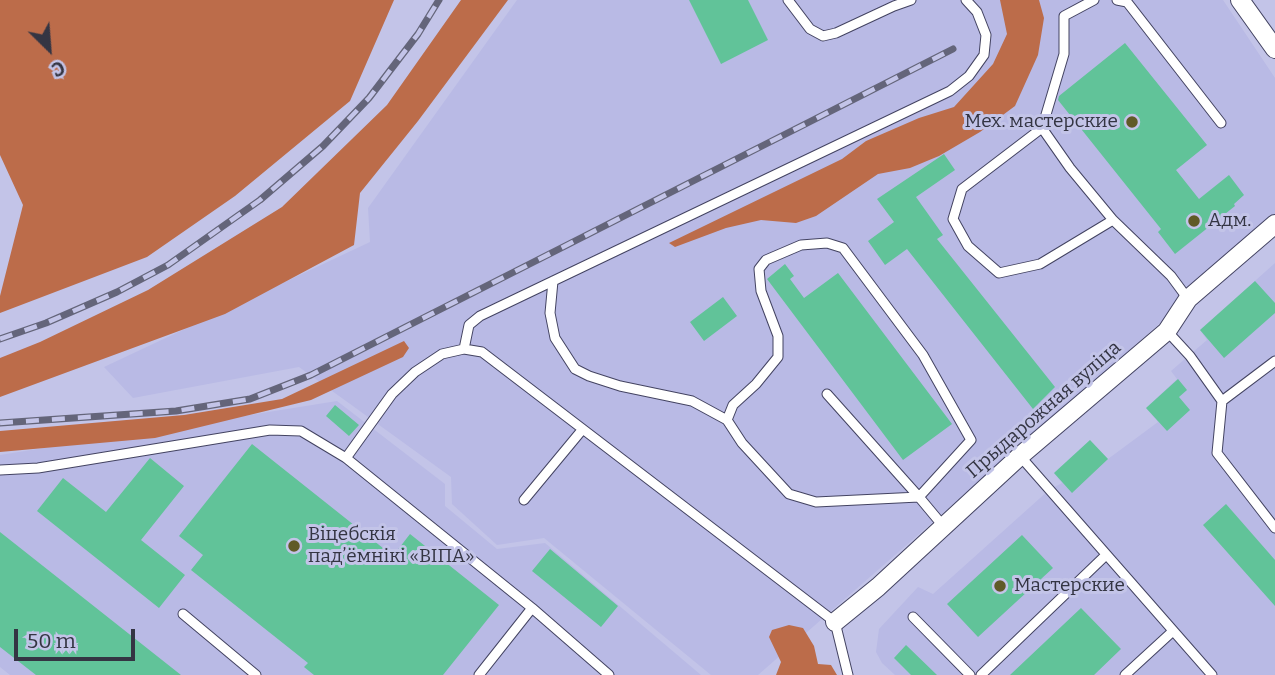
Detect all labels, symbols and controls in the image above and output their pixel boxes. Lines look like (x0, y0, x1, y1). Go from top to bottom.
north arrow (14, 14, 84, 84)
text: С (48, 56, 68, 81)
place label: Мех. мастерские (965, 111, 1118, 133)
marker: Мех. мастерские (1124, 114, 1140, 130)
place label: Адм. (1208, 210, 1251, 232)
marker: Адм. (1186, 213, 1202, 229)
street label: Прыдарожная вуліца (962, 337, 1126, 483)
place label: Віцебскія падʼёмнікі «ВІПА» (308, 524, 475, 568)
marker: Віцебскія падʼёмнікі «ВІПА» (286, 538, 302, 554)
place label: Мастерские (1014, 575, 1125, 597)
marker: Мастерские (992, 578, 1008, 594)
scale bar (18, 616, 138, 660)
text: 50 m (27, 628, 76, 654)

